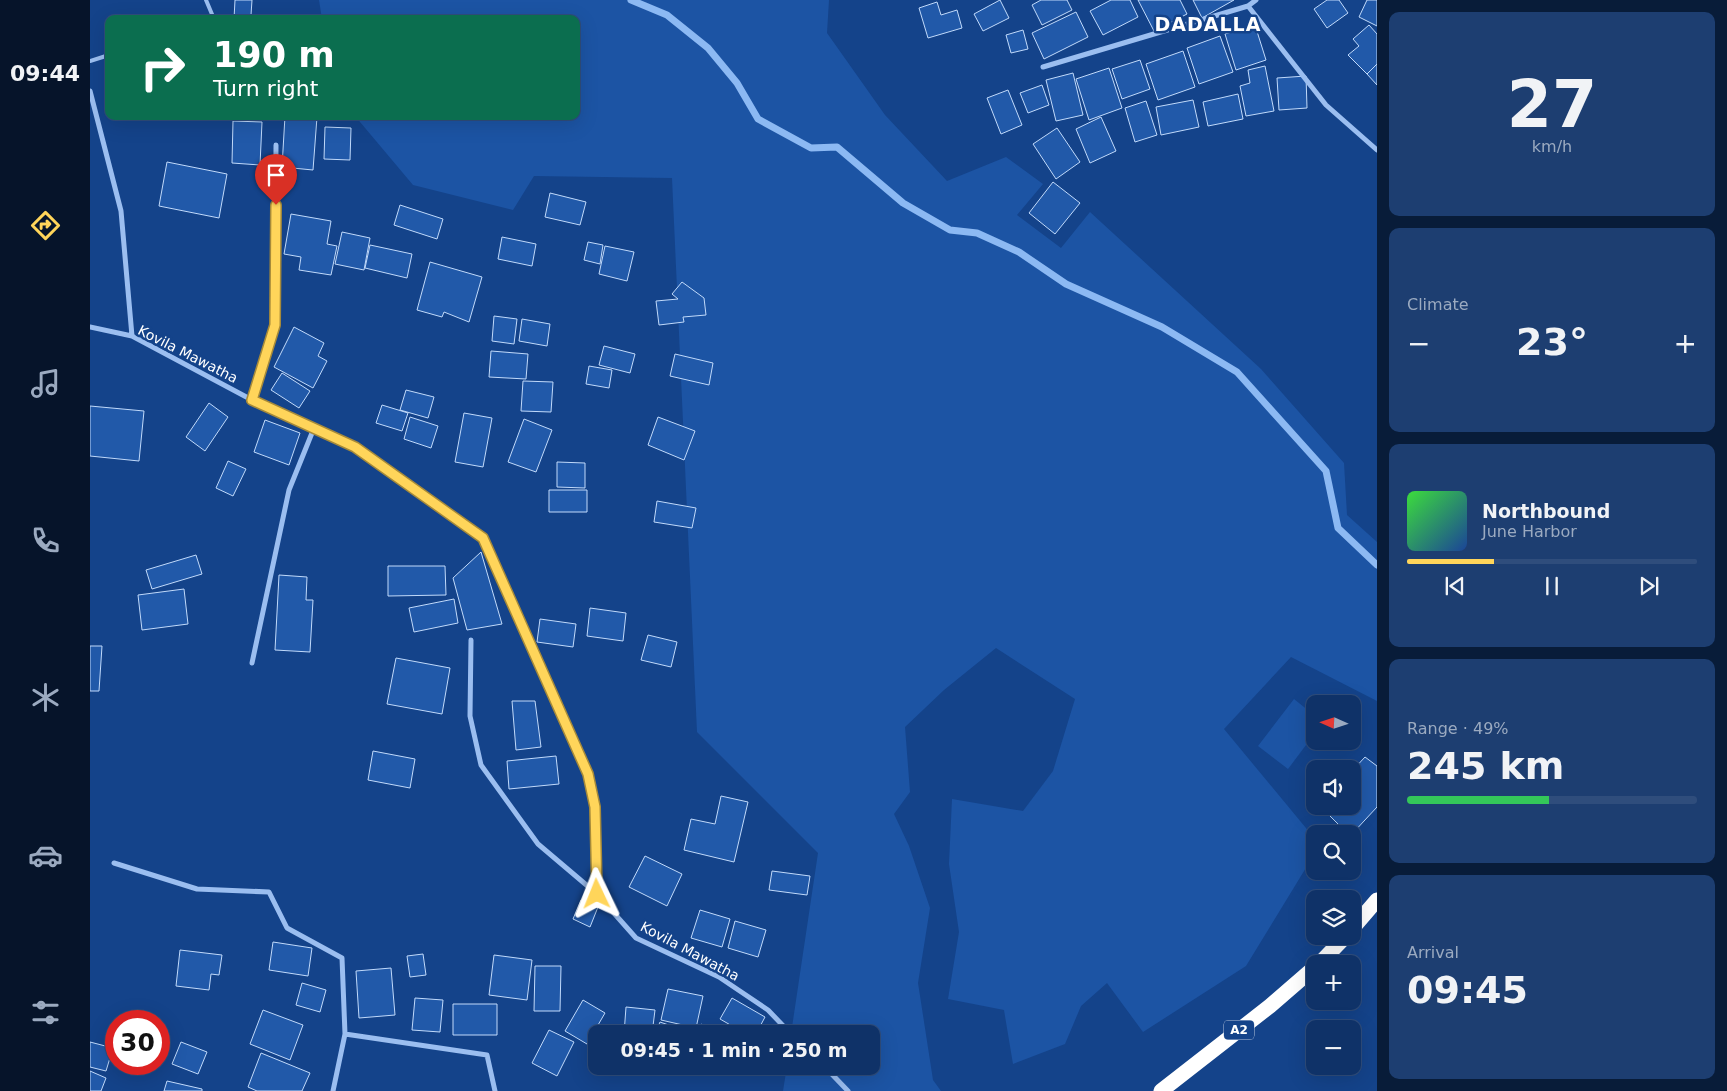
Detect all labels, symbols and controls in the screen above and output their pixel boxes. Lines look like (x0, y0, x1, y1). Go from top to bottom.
district label: DADALLA (1155, 13, 1261, 35)
icon: right (130, 35, 195, 100)
text: 190 m (213, 35, 335, 75)
text: 09:44 (10, 61, 80, 86)
text: 27 (1507, 67, 1597, 142)
text: Turn right (213, 76, 318, 101)
text: km/h (1532, 137, 1572, 156)
pin (255, 154, 297, 205)
icon: arrive (262, 161, 290, 189)
icon: directions (28, 208, 63, 243)
text: Climate (1407, 295, 1469, 314)
text: 23° (1516, 320, 1588, 364)
street label: Kovila Mawatha (135, 322, 241, 386)
text: − (1407, 327, 1430, 360)
text: + (1674, 327, 1697, 360)
icon: music (28, 366, 63, 401)
text: Northbound (1482, 500, 1610, 522)
text: June Harbor (1482, 522, 1577, 541)
icon: phone (28, 523, 63, 558)
icon: previous (1441, 572, 1469, 600)
icon: pause (1538, 572, 1566, 600)
icon: next (1635, 572, 1663, 600)
icon: climate (28, 680, 63, 715)
north arrow (1306, 695, 1361, 750)
map controls (1306, 695, 1361, 1075)
text: Range · 49% (1407, 719, 1509, 738)
text: 245 km (1407, 744, 1564, 788)
button: sound (1306, 760, 1361, 815)
button: search (1306, 825, 1361, 880)
icon: car (28, 838, 63, 873)
position arrow (570, 867, 622, 919)
button: layers (1306, 890, 1361, 945)
street label: Kovila Mawatha (638, 918, 742, 984)
text: Arrival (1407, 943, 1459, 962)
button: + (1306, 955, 1361, 1010)
text: 09:45 (1407, 968, 1528, 1012)
icon: filters (28, 995, 63, 1030)
speed limit sign: 30 (105, 1010, 170, 1075)
road number: A2 (1224, 1020, 1254, 1040)
button: − (1306, 1020, 1361, 1075)
text: 09:45 · 1 min · 250 m (620, 1039, 848, 1061)

